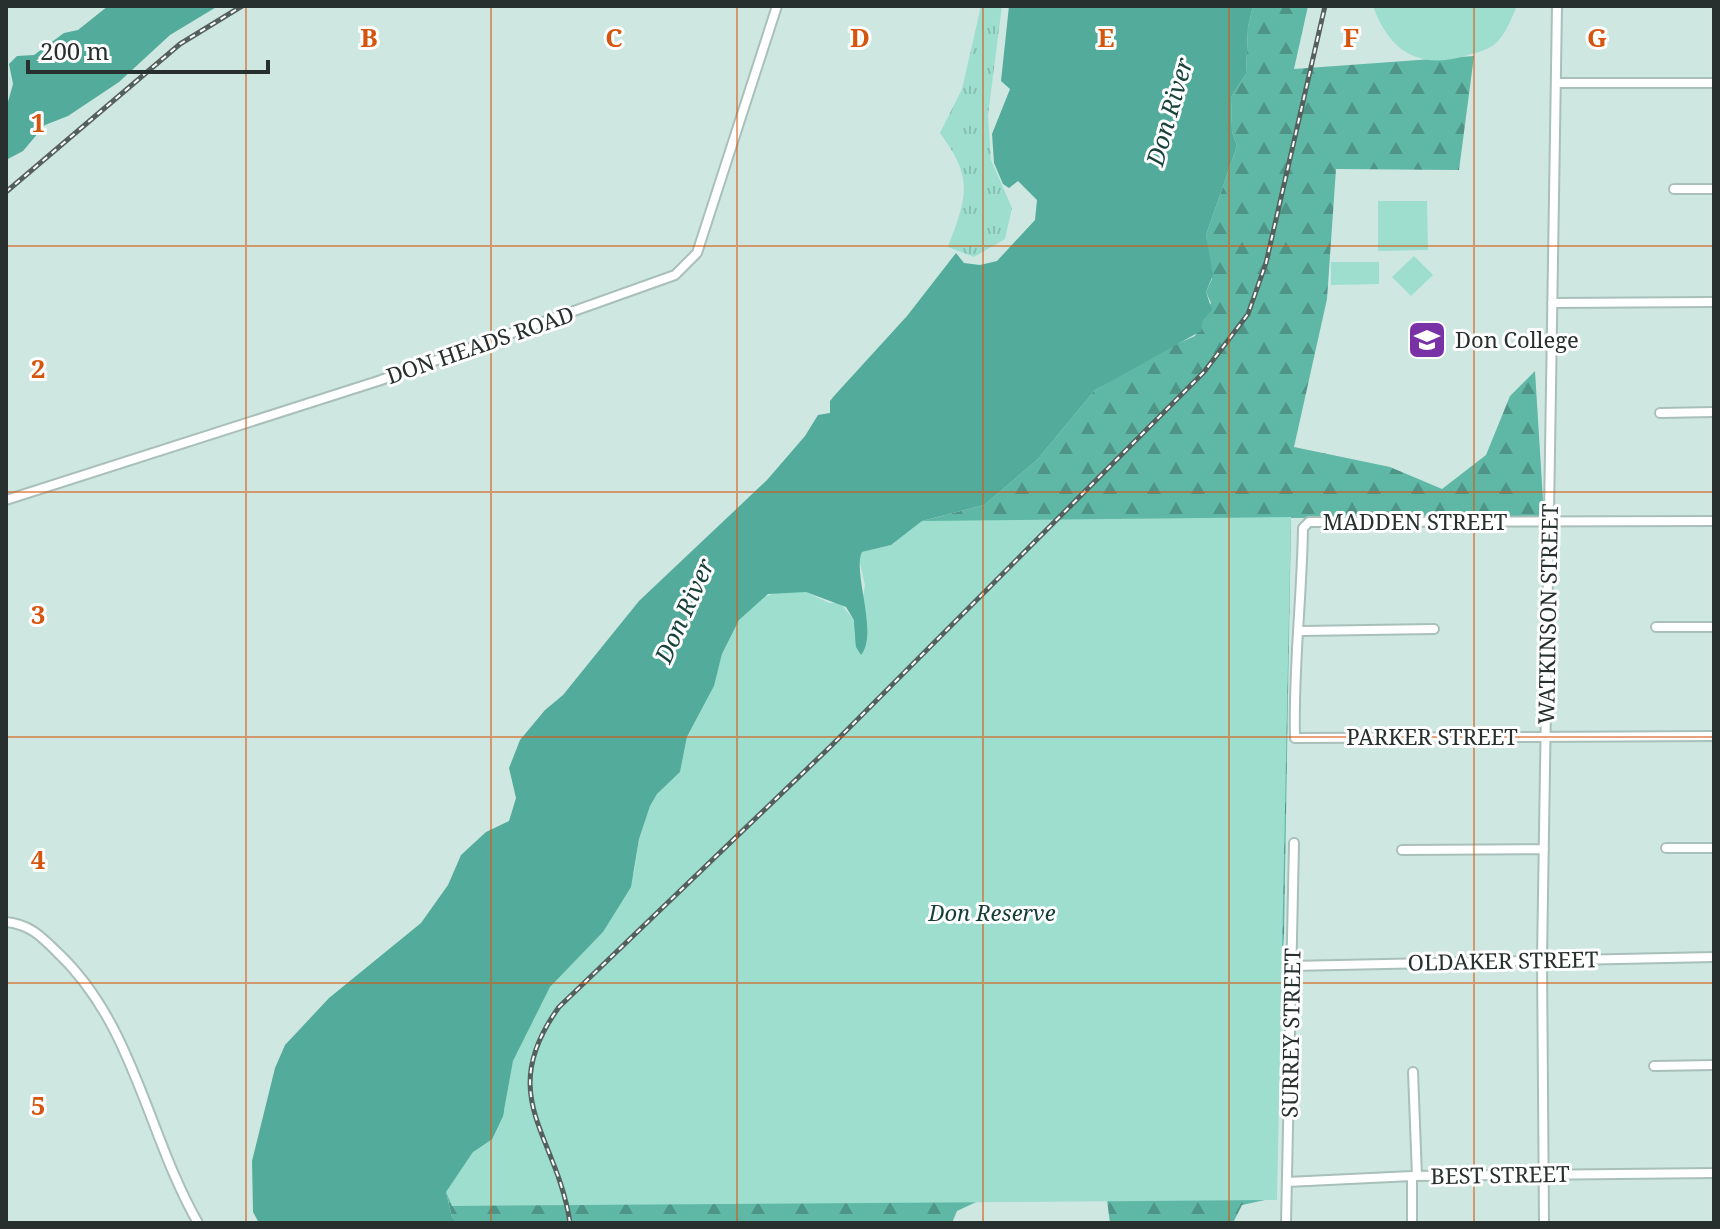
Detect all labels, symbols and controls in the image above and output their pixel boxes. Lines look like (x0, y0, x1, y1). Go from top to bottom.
text: B (360, 19, 378, 55)
text: C (605, 19, 623, 55)
text: D (850, 19, 870, 55)
text: E (1098, 19, 1115, 55)
text: F (1343, 19, 1359, 55)
text: G (1587, 19, 1607, 55)
scale bar (28, 24, 268, 74)
text: 200 m (40, 34, 109, 67)
water label: Don River (1137, 53, 1200, 170)
text: 1 (31, 104, 45, 140)
street label: DON HEADS ROAD (382, 298, 577, 390)
school or university icon: Don College (1406, 319, 1448, 361)
place label: Don College (1455, 324, 1579, 354)
text: 2 (31, 350, 45, 386)
street label: WATKINSON STREET (1530, 503, 1564, 725)
street label: MADDEN STREET (1323, 506, 1508, 536)
water label: Don River (646, 552, 722, 669)
text: 3 (31, 596, 45, 632)
street label: PARKER STREET (1346, 721, 1518, 751)
text: 4 (31, 841, 46, 877)
park label: Don Reserve (928, 897, 1056, 927)
street label: OLDAKER STREET (1407, 943, 1599, 977)
street label: SURREY STREET (1274, 947, 1306, 1118)
text: 5 (31, 1087, 45, 1123)
street label: BEST STREET (1430, 1158, 1570, 1190)

